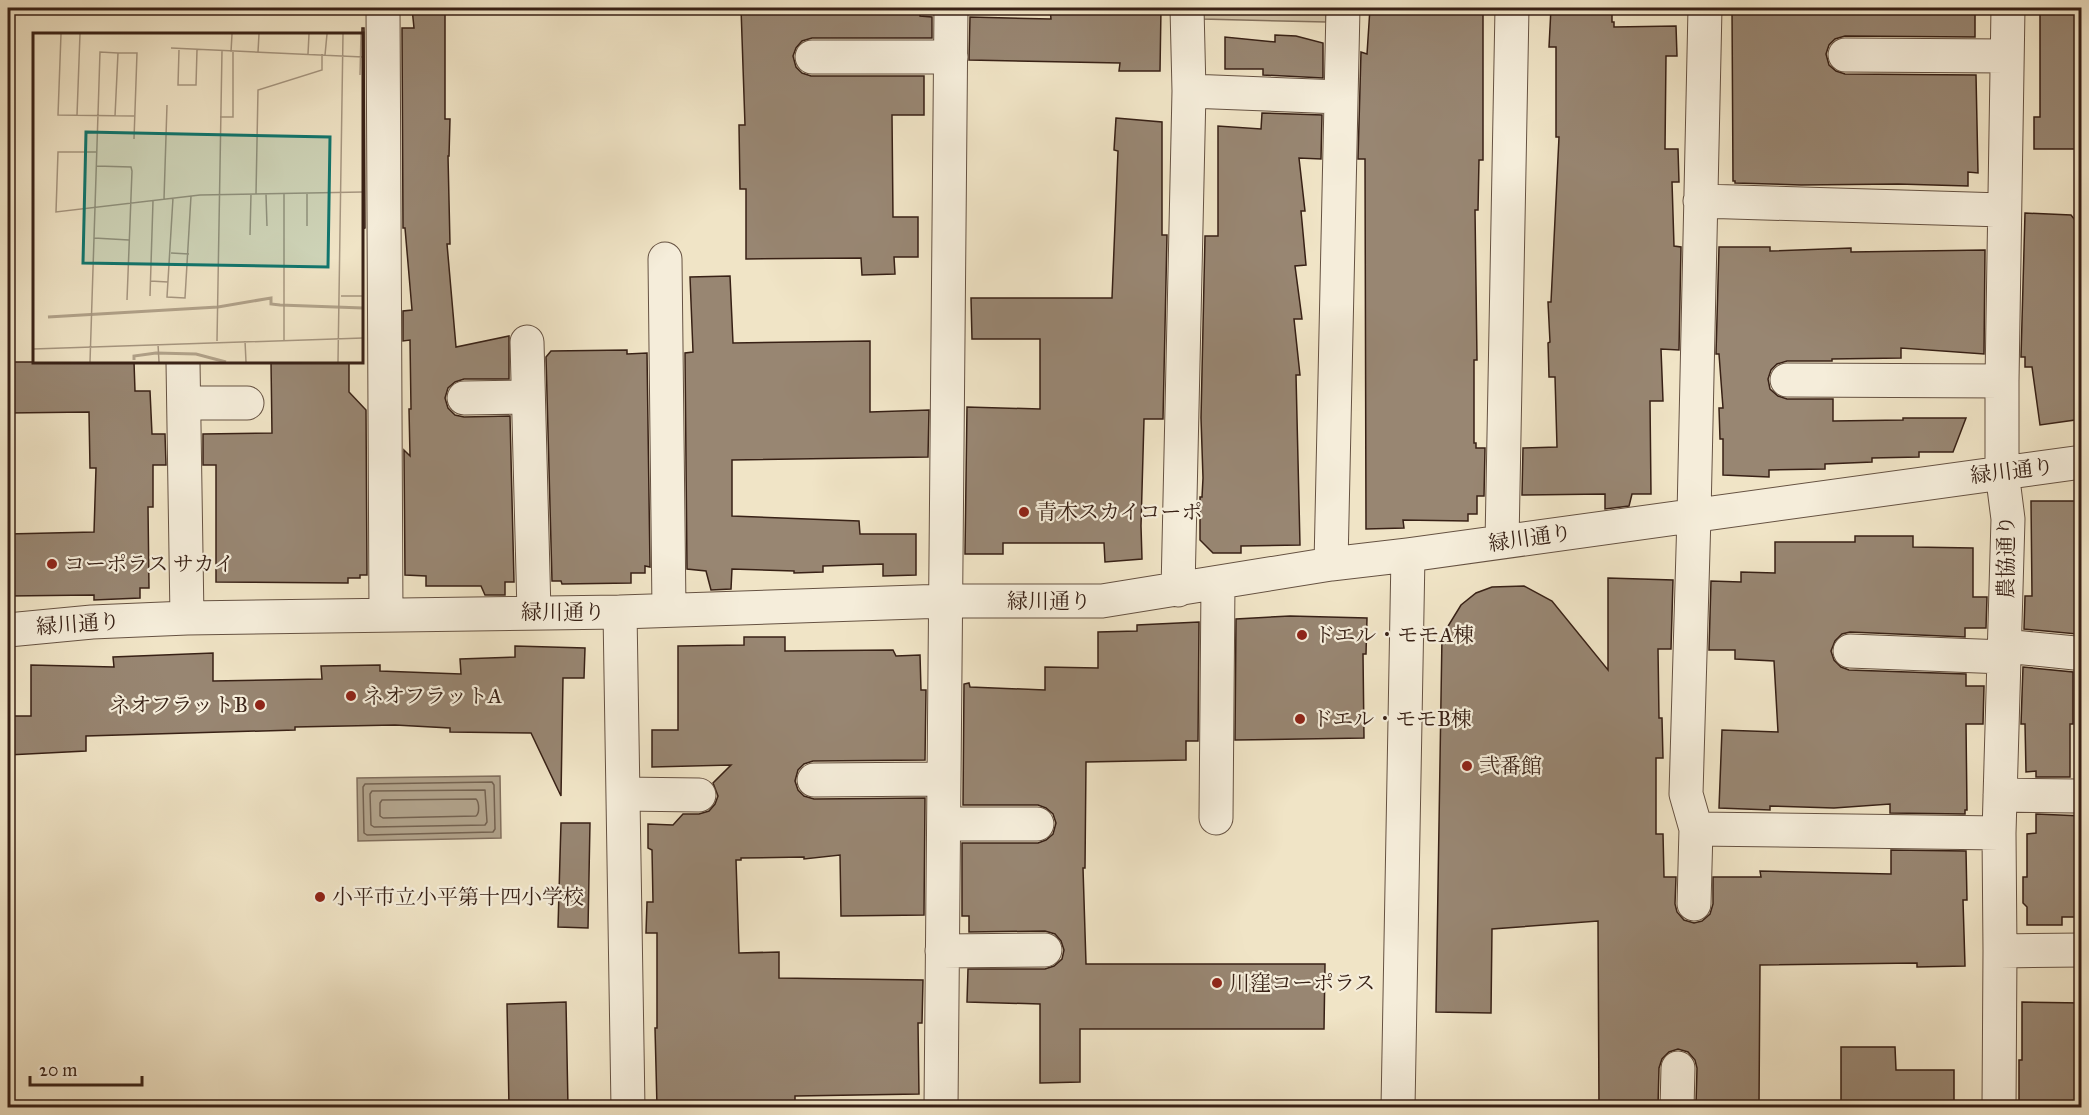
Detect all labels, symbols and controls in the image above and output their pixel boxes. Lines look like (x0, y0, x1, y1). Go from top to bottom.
inset map (33, 33, 363, 363)
street label: 緑川通り (1969, 453, 2055, 489)
place label: 青木スカイコーポ (1036, 499, 1203, 525)
marker: 青木スカイコーポ (1017, 505, 1031, 519)
street label: 農協通り (1993, 515, 2019, 599)
street label: 緑川通り (1487, 519, 1573, 557)
place label: コーポラス サカイ (64, 551, 235, 577)
marker: コーポラス サカイ (45, 557, 59, 571)
street label: 緑川通り (1007, 588, 1091, 614)
street label: 緑川通り (521, 599, 605, 625)
street label: 緑川通り (35, 608, 121, 640)
place label: ドエル・モモA棟 (1314, 622, 1474, 648)
marker: ドエル・モモA棟 (1295, 628, 1309, 642)
place label: ネオフラットA (363, 683, 502, 709)
marker: ネオフラットA (344, 689, 358, 703)
place label: ネオフラットB (109, 692, 248, 718)
marker: ネオフラットB (253, 698, 267, 712)
place label: ドエル・モモB棟 (1312, 706, 1472, 732)
marker: ドエル・モモB棟 (1293, 712, 1307, 726)
place label: 弐番館 (1479, 753, 1542, 779)
marker: 弐番館 (1460, 759, 1474, 773)
place label: 小平市立小平第十四小学校 (332, 884, 584, 910)
marker: 小平市立小平第十四小学校 (313, 890, 327, 904)
place label: 川窪コーポラス (1229, 970, 1375, 996)
marker: 川窪コーポラス (1210, 976, 1224, 990)
scale bar (30, 1049, 142, 1087)
text: 20 m (39, 1059, 77, 1081)

